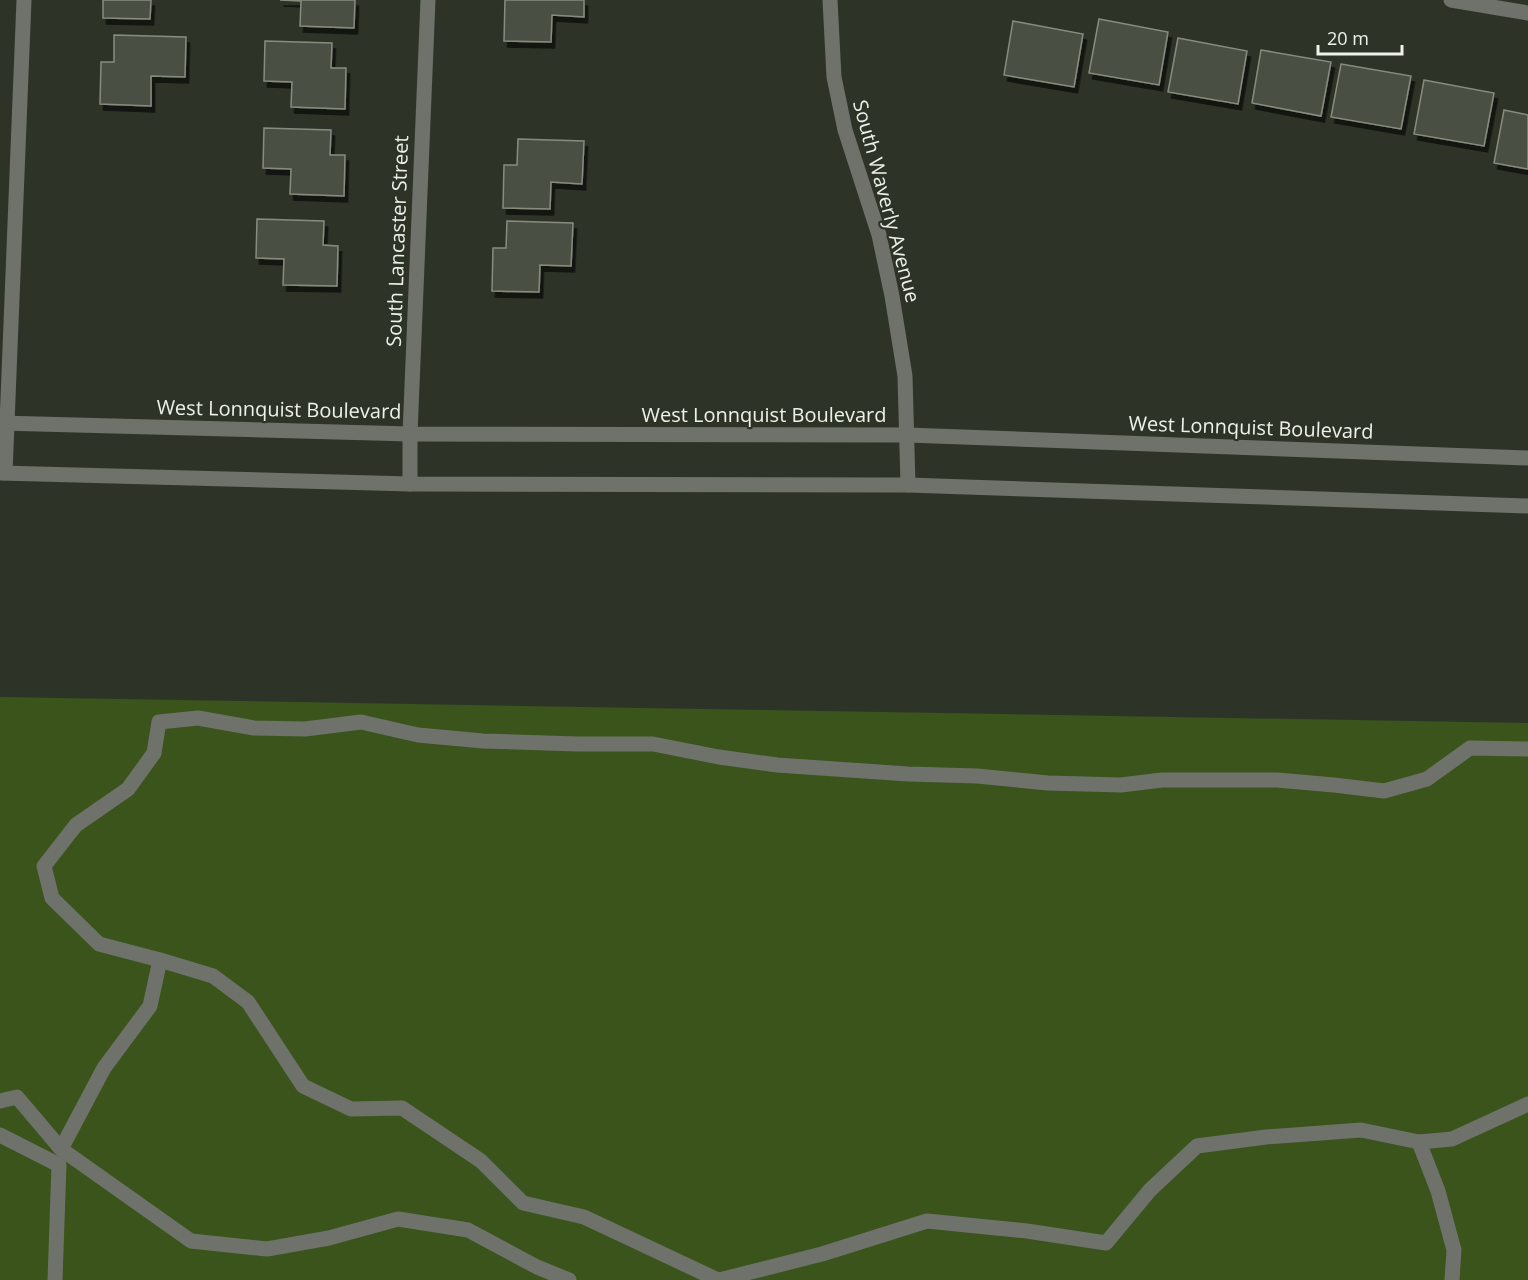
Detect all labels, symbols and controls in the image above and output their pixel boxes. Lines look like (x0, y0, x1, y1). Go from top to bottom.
scale bar (1318, 18, 1402, 56)
text: 20 m (1327, 26, 1369, 50)
street label: South Waverly Avenue (847, 97, 927, 305)
street label: South Lancaster Street (380, 135, 414, 347)
street label: West Lonnquist Boulevard (156, 393, 402, 425)
street label: West Lonnquist Boulevard (642, 401, 886, 428)
street label: West Lonnquist Boulevard (1128, 409, 1374, 445)

